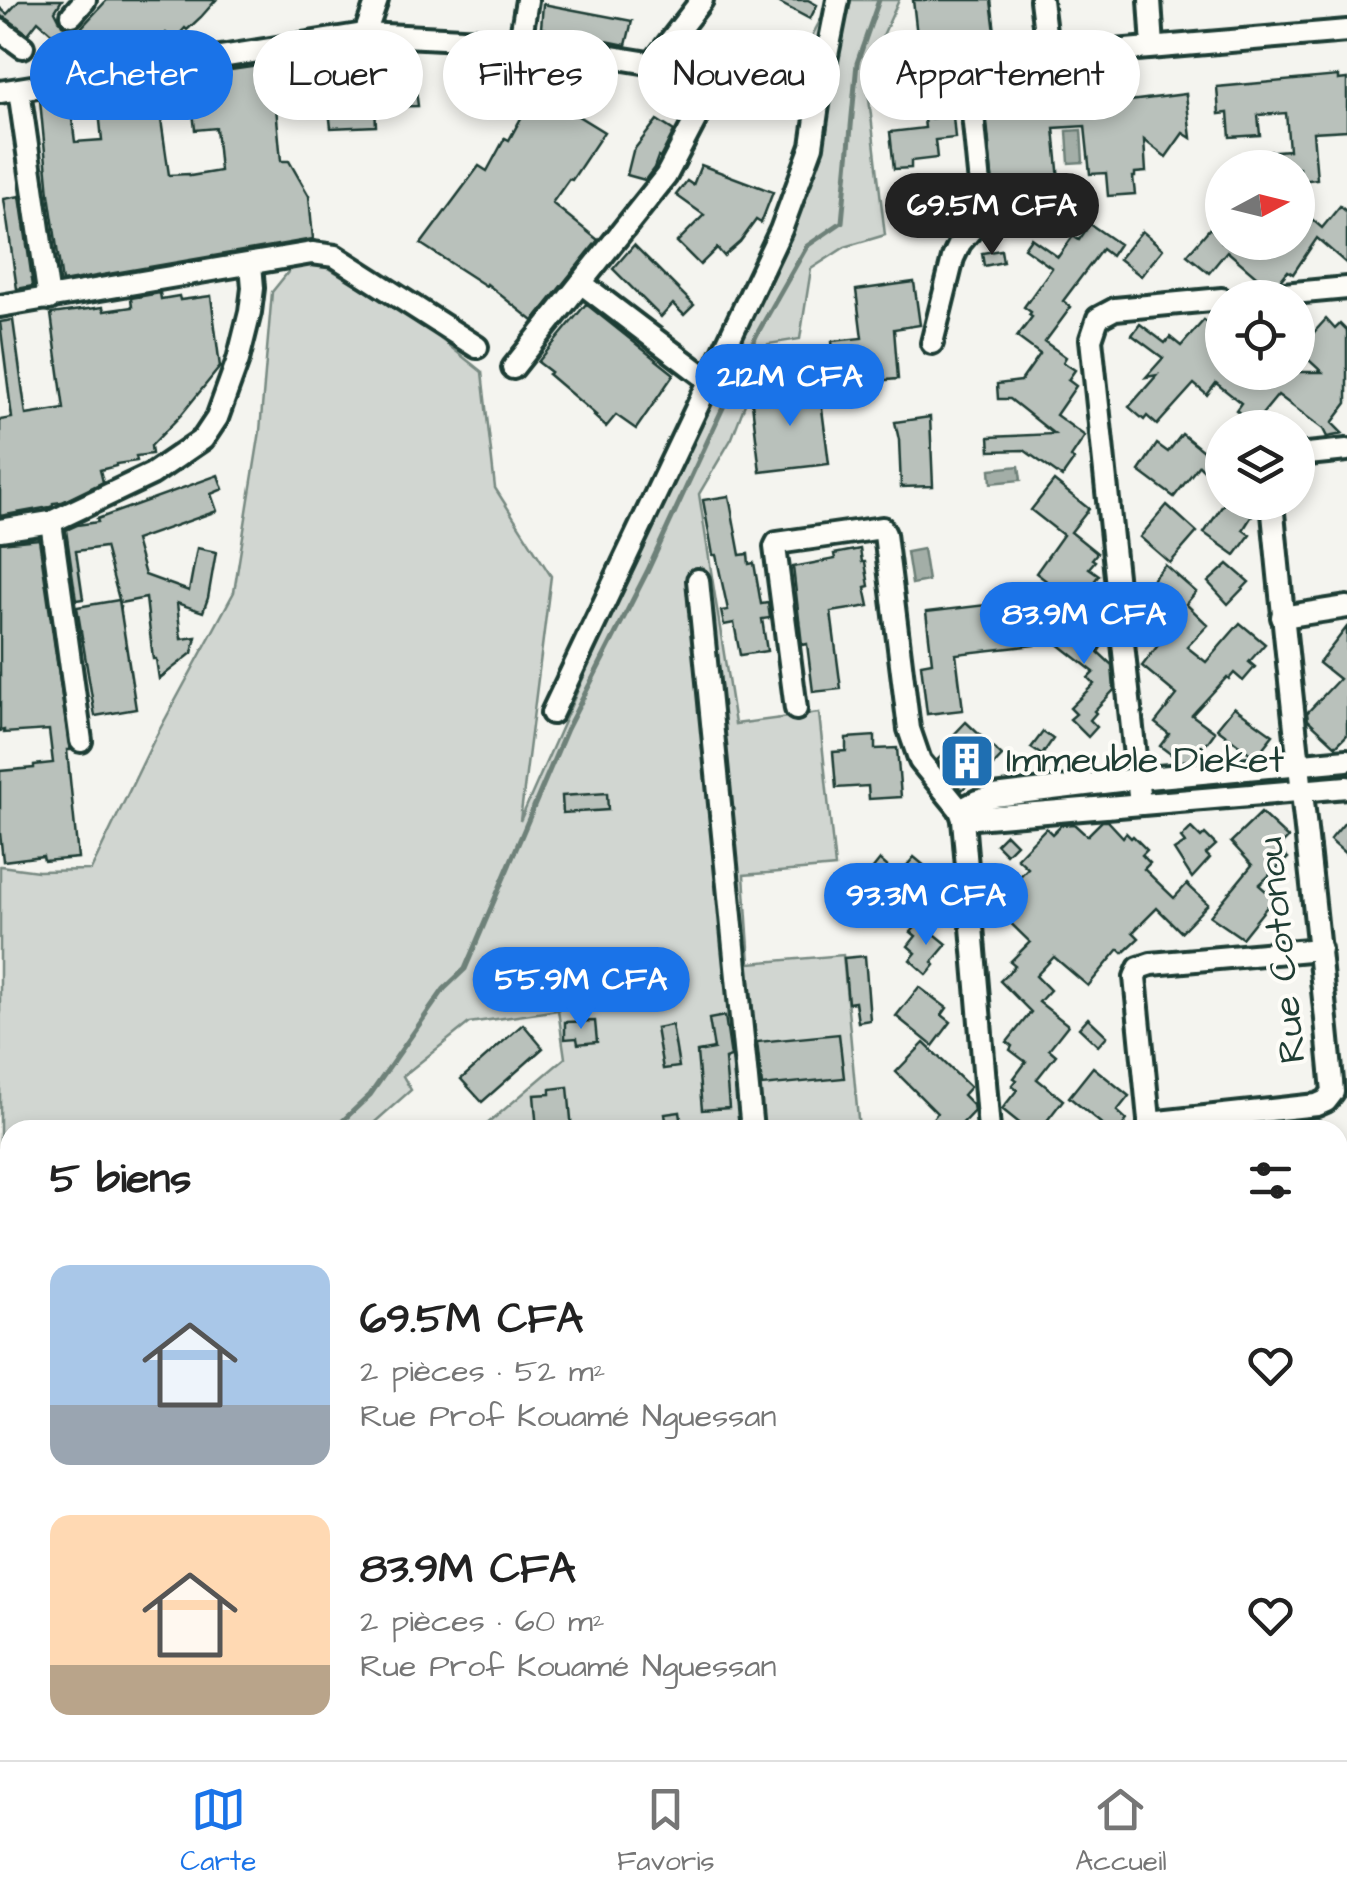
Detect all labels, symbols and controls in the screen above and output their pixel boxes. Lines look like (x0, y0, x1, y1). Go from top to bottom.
chip: Acheter (30, 30, 233, 120)
chip: Louer (253, 30, 423, 120)
chip: Filtres (443, 30, 618, 120)
chip: Nouveau (638, 30, 840, 120)
chip: Appartement (860, 30, 1140, 120)
north arrow (1205, 150, 1315, 260)
map controls (1205, 150, 1315, 520)
pin: 69.5M CFA (878, 173, 1106, 258)
text: 69.5M CFA (907, 183, 1077, 228)
button: locate (1205, 280, 1315, 390)
pin: 212M CFA (687, 344, 893, 429)
text: 212M CFA (717, 354, 863, 399)
button: layers (1205, 410, 1315, 520)
pin: 83.9M CFA (970, 582, 1198, 667)
text: 83.9M CFA (1002, 592, 1166, 637)
building icon: Immeuble Dieket (937, 731, 997, 791)
place label: Immeuble Dieket (1006, 735, 1284, 787)
street label: Rue Cotonou (1244, 834, 1320, 1066)
pin: 93.3M CFA (812, 863, 1040, 948)
text: 93.3M CFA (846, 873, 1006, 918)
pin: 55.9M CFA (467, 947, 695, 1032)
text: 55.9M CFA (495, 957, 667, 1002)
text: 5 biens (50, 1151, 191, 1209)
icon: filters (1243, 1153, 1298, 1208)
text: 69.5M CFA (360, 1291, 583, 1349)
icon: home (130, 1305, 250, 1425)
icon: heart (1243, 1338, 1298, 1393)
text: 2 pièces · 52 m² (360, 1349, 606, 1394)
text: Rue Prof Kouamé Nguessan (360, 1394, 777, 1439)
text: 83.9M CFA (360, 1541, 576, 1599)
icon: home (130, 1555, 250, 1675)
icon: heart (1243, 1588, 1298, 1643)
text: 2 pièces · 60 m² (360, 1599, 605, 1644)
text: Rue Prof Kouamé Nguessan (360, 1644, 777, 1689)
tab: Carte (180, 1782, 256, 1881)
tab: Favoris (617, 1782, 715, 1881)
tab: Accueil (1075, 1782, 1167, 1881)

